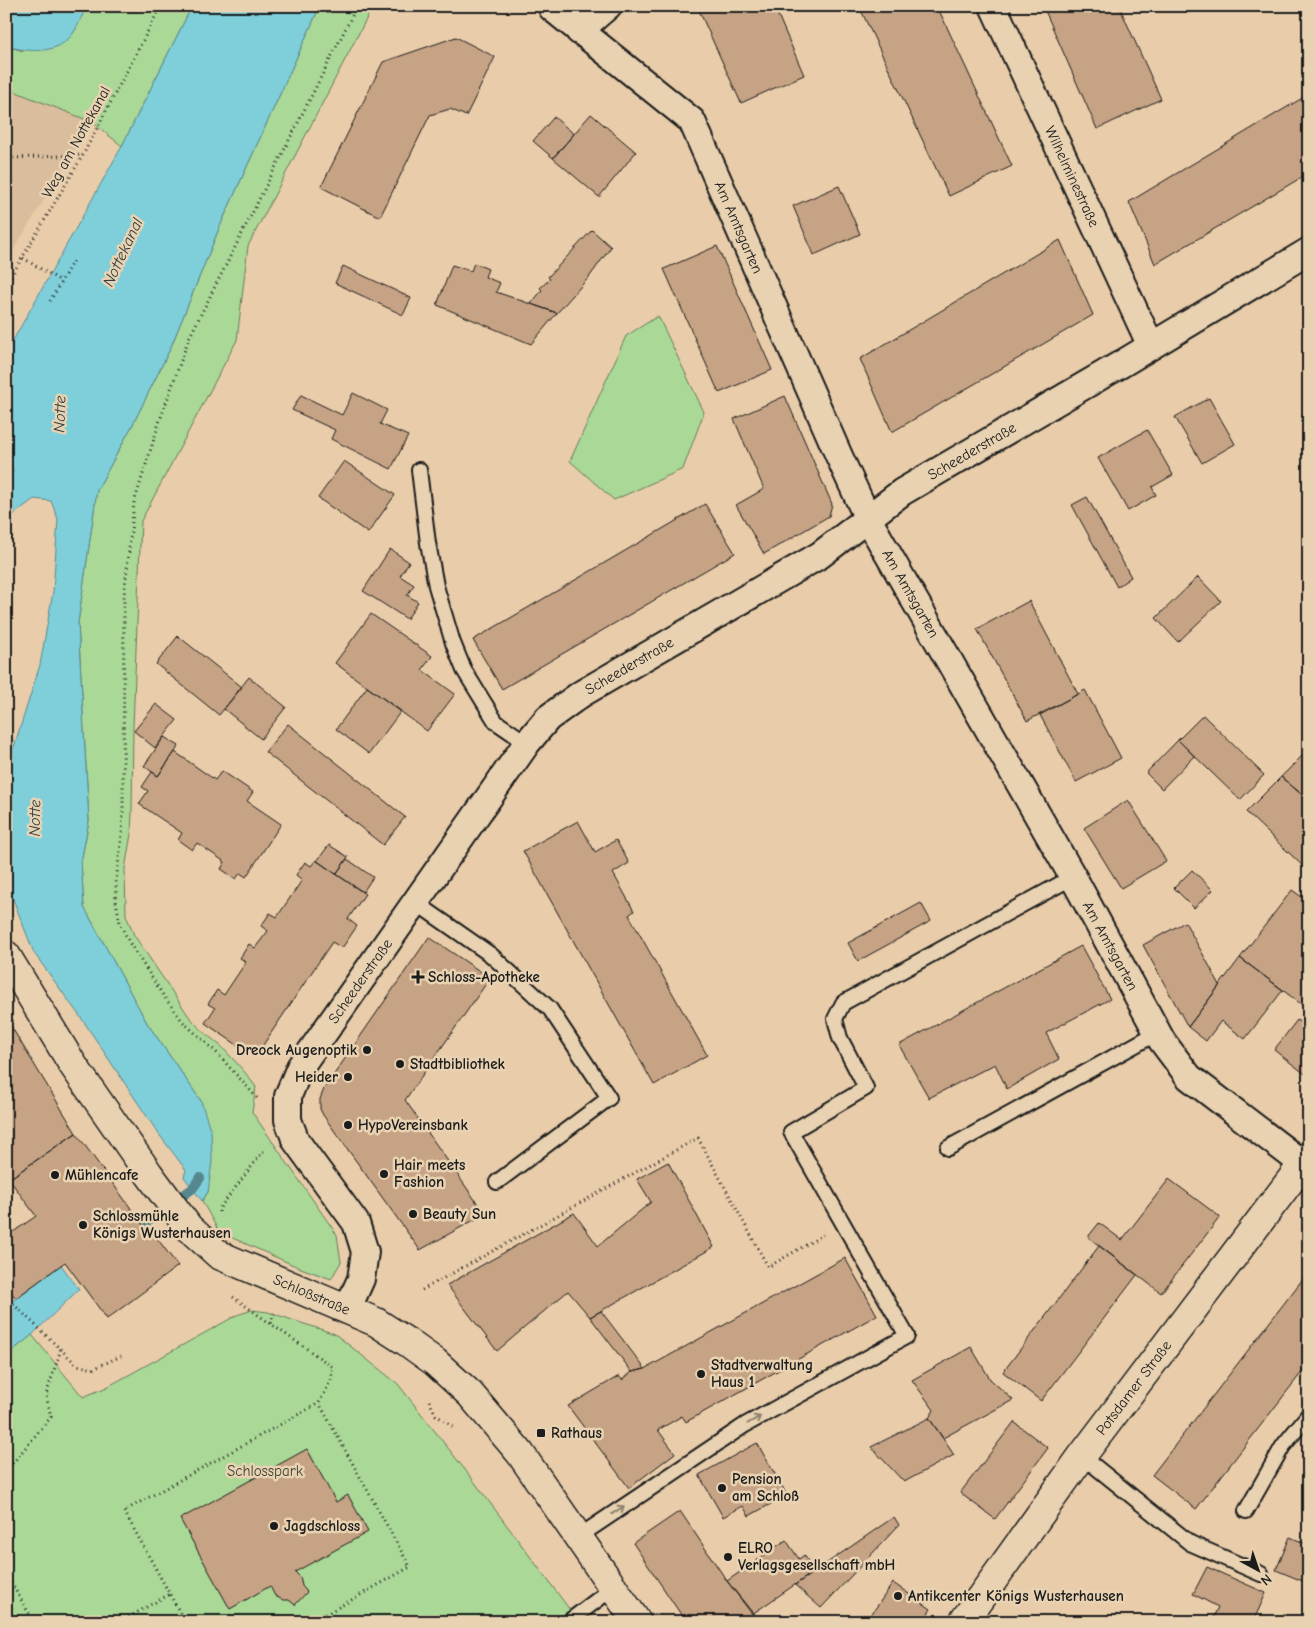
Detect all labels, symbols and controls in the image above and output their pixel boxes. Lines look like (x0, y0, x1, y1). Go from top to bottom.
street label: Weg am Nottekanal (38, 83, 114, 201)
street label: Wilhelminestraße (1041, 123, 1104, 230)
street label: Am Amtsgarten (710, 178, 767, 276)
water label: Nottekanal (99, 215, 147, 290)
water label: Notte (50, 395, 70, 433)
street label: Scheederstraße (924, 418, 1020, 484)
street label: Am Amtsgarten (878, 546, 943, 641)
street label: Scheederstraße (582, 633, 677, 699)
water label: Notte (26, 799, 44, 837)
street label: Am Amtsgarten (1079, 898, 1142, 994)
street label: Scheederstraße (324, 935, 396, 1027)
place label: Schloss-Apotheke (428, 968, 540, 986)
marker: Schloss-Apotheke (412, 971, 424, 983)
place label: Dreock Augenoptik (236, 1041, 358, 1059)
marker: Dreock Augenoptik (361, 1044, 373, 1056)
place label: Stadtbibliothek (410, 1055, 506, 1073)
marker: Stadtbibliothek (394, 1058, 406, 1070)
place label: Heider (295, 1068, 338, 1086)
marker: Heider (342, 1071, 354, 1083)
place label: HypoVereinsbank (358, 1116, 468, 1134)
marker: HypoVereinsbank (342, 1119, 354, 1131)
place label: Hair meets Fashion (394, 1156, 465, 1191)
place label: Mühlencafe (65, 1166, 138, 1184)
marker: Hair meets Fashion (378, 1168, 390, 1180)
marker: Mühlencafe (49, 1169, 61, 1181)
place label: Beauty Sun (423, 1205, 496, 1223)
place label: Schlossmühle Königs Wusterhausen (93, 1207, 231, 1242)
marker: Beauty Sun (407, 1208, 419, 1220)
marker: Schlossmühle Königs Wusterhausen (77, 1219, 89, 1231)
street label: Schloßstraße (270, 1270, 353, 1319)
street label: Potsdamer Straße (1092, 1336, 1176, 1439)
place label: Stadtverwaltung Haus 1 (711, 1356, 813, 1391)
marker: Stadtverwaltung Haus 1 (695, 1368, 707, 1380)
one-way arrow (746, 1415, 761, 1425)
place label: Rathaus (551, 1424, 602, 1442)
marker: Rathaus (535, 1427, 547, 1439)
park label: Schlosspark (227, 1462, 304, 1480)
place label: Pension am Schloß (732, 1470, 799, 1505)
marker: Pension am Schloß (716, 1482, 728, 1494)
one-way arrow (611, 1504, 625, 1515)
place label: Jagdschloss (284, 1517, 360, 1535)
marker: Jagdschloss (268, 1520, 280, 1532)
place label: ELRO Verlagsgesellschaft mbH (738, 1539, 895, 1574)
north arrow (1232, 1546, 1282, 1596)
marker: ELRO Verlagsgesellschaft mbH (722, 1551, 734, 1563)
text: N (1257, 1570, 1275, 1589)
place label: Antikcenter Königs Wusterhausen (908, 1587, 1124, 1605)
marker: Antikcenter Königs Wusterhausen (892, 1590, 904, 1602)

